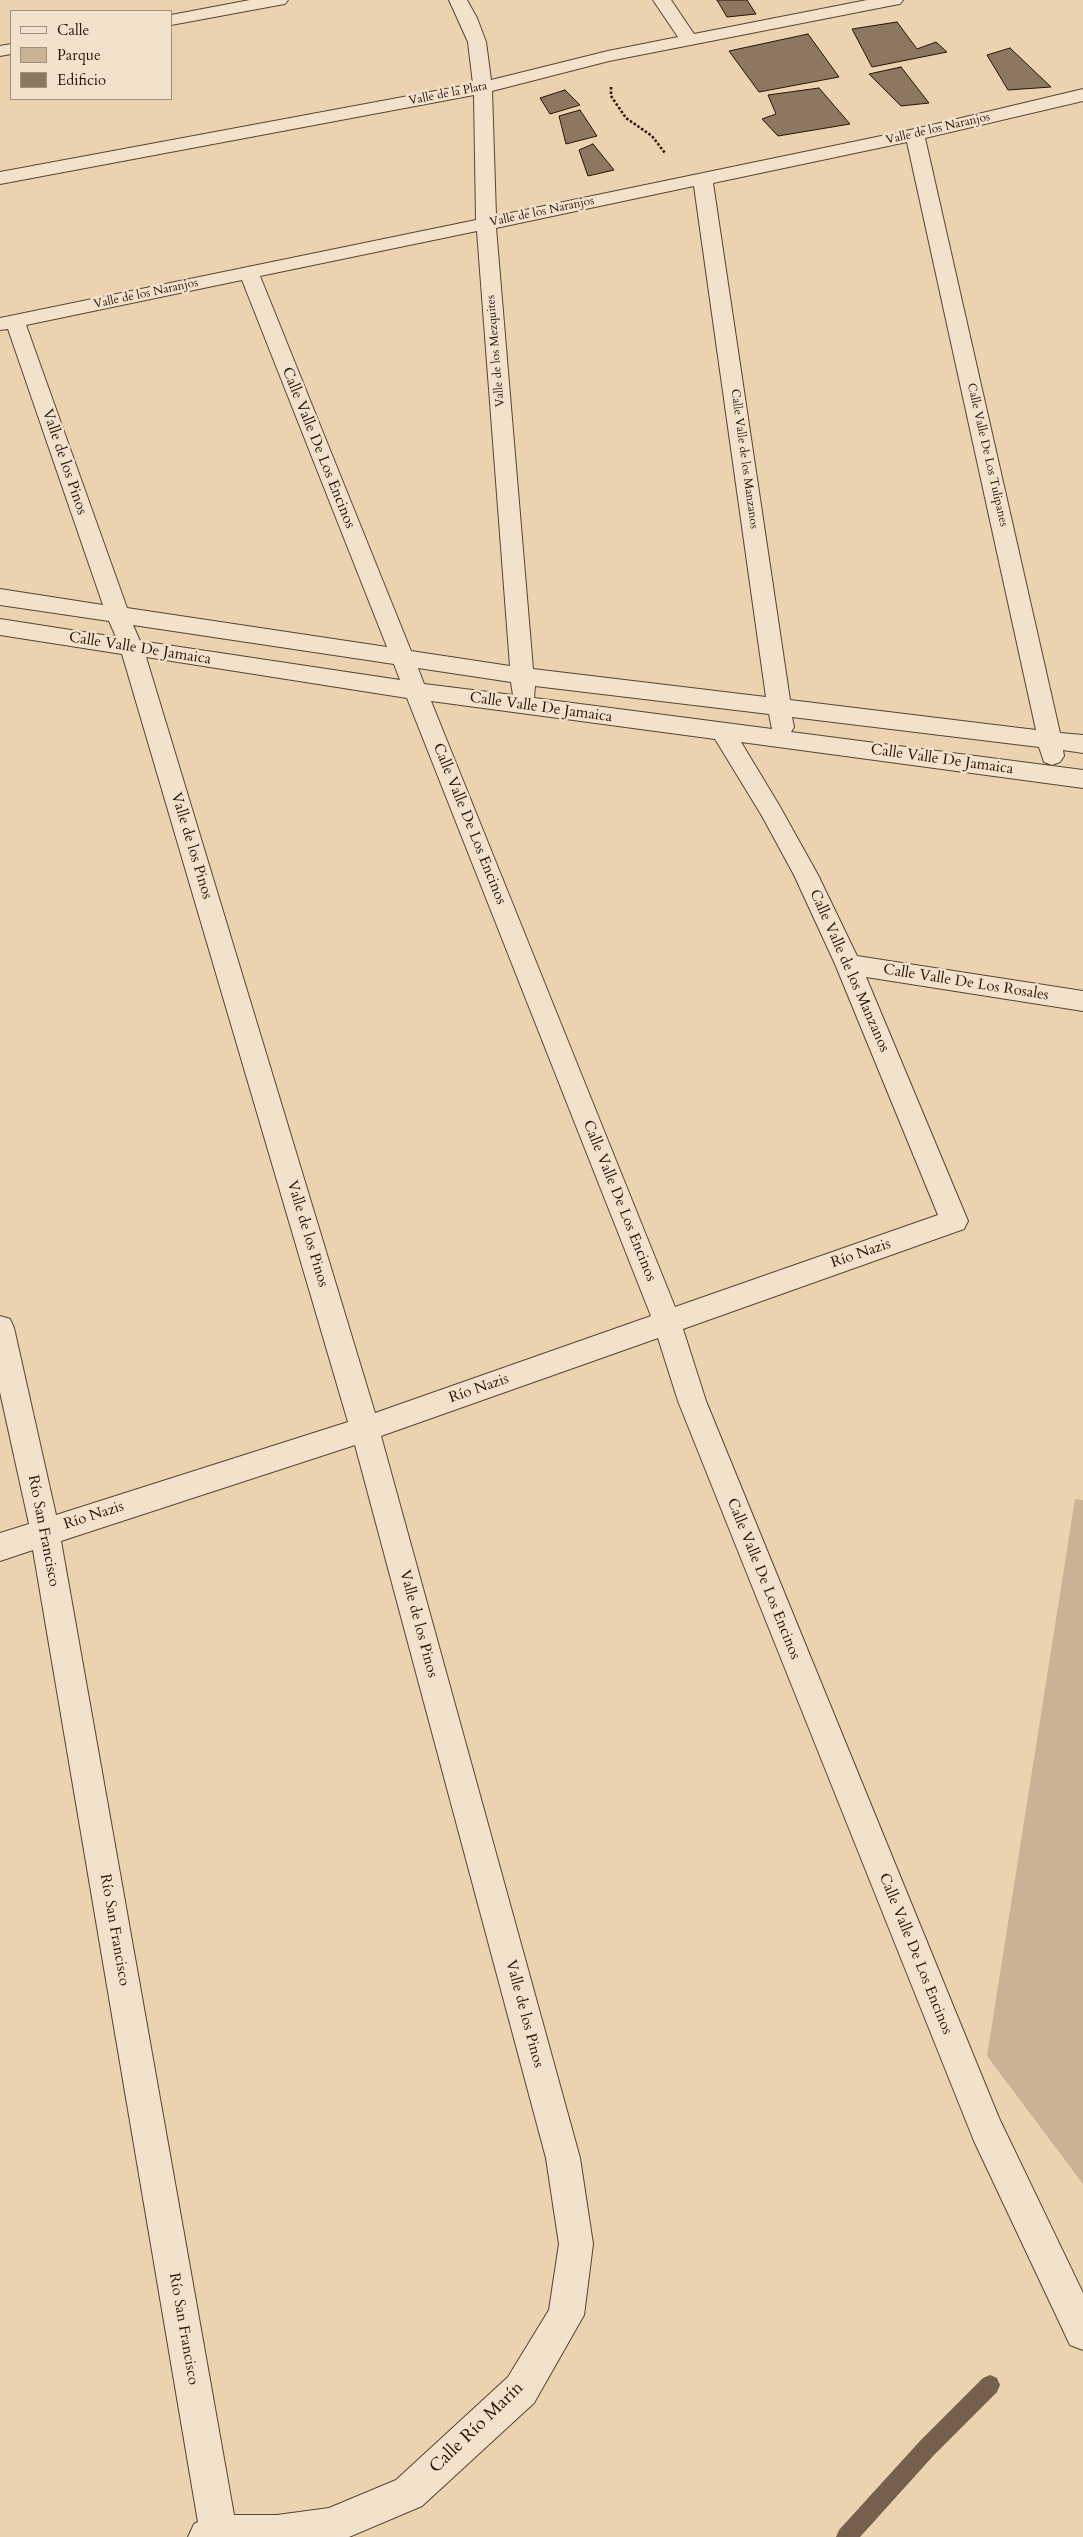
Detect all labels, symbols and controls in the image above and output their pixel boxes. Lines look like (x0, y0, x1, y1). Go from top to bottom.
legend (10, 10, 172, 100)
text: Calle (57, 20, 89, 40)
text: Parque (57, 45, 101, 65)
text: Edificio (57, 70, 106, 90)
street label: Valle de la Plata (408, 79, 488, 109)
street label: Valle de los Naranjos (885, 110, 991, 148)
street label: Valle de los Naranjos (489, 194, 595, 230)
street label: Valle de los Naranjos (93, 276, 199, 312)
street label: Valle de los Mezquites (484, 294, 508, 408)
street label: Calle Valle De Los Encinos (277, 365, 359, 531)
street label: Calle Valle De Los Tulipanes (963, 382, 1011, 528)
street label: Calle Valle de los Manzanos (727, 388, 761, 530)
street label: Valle de los Pinos (38, 407, 90, 517)
street label: Calle Valle De Jamaica (68, 629, 212, 669)
street label: Calle Valle De Jamaica (469, 689, 613, 727)
street label: Calle Valle De Los Encinos (428, 741, 510, 907)
street label: Calle Valle De Jamaica (870, 741, 1014, 779)
street label: Valle de los Pinos (166, 791, 216, 901)
street label: Calle Valle de los Manzanos (805, 887, 893, 1055)
street label: Calle Valle De Los Rosales (882, 961, 1050, 1005)
street label: Calle Valle De Los Encinos (578, 1118, 660, 1284)
street label: Valle de los Pinos (282, 1179, 332, 1289)
street label: Río Nazis (829, 1235, 893, 1273)
street label: Río Nazis (447, 1370, 511, 1408)
street label: Río San Francisco (23, 1474, 63, 1588)
street label: Calle Valle De Los Encinos (722, 1496, 804, 1662)
street label: Río Nazis (62, 1498, 126, 1534)
street label: Valle de los Pinos (395, 1568, 441, 1680)
street label: Calle Valle De Los Encinos (874, 1871, 956, 2037)
street label: Río San Francisco (95, 1873, 133, 1987)
street label: Valle de los Pinos (501, 1958, 547, 2070)
street label: Río San Francisco (164, 2272, 202, 2386)
street label: Calle Río Marín (425, 2378, 529, 2478)

